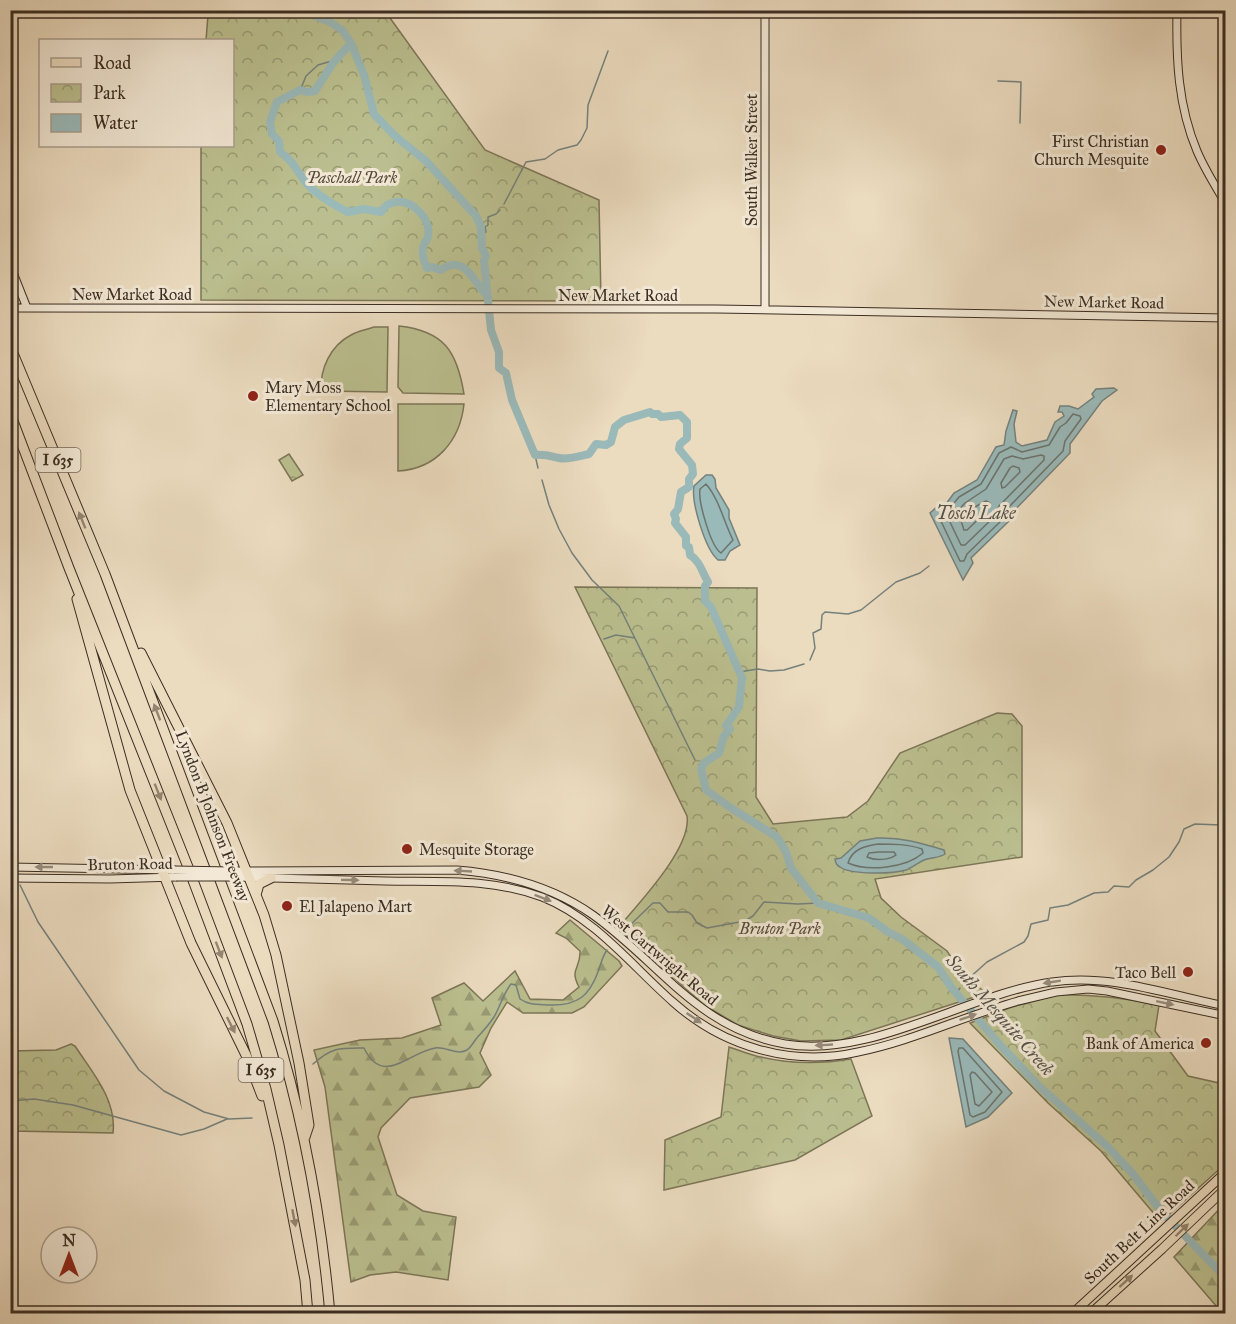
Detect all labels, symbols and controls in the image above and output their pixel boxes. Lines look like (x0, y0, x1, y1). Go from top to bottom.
legend (39, 39, 234, 147)
text: Road (93, 52, 131, 74)
text: Park (93, 82, 126, 104)
street label: South Walker Street (742, 93, 761, 226)
text: Water (93, 112, 138, 134)
place label: First Christian Church Mesquite (1034, 132, 1149, 170)
marker: First Christian Church Mesquite (1154, 143, 1168, 157)
park label: Paschall Park (307, 168, 397, 187)
street label: New Market Road (72, 285, 192, 304)
street label: New Market Road (558, 286, 678, 305)
street label: New Market Road (1044, 291, 1164, 313)
place label: Mary Moss Elementary School (265, 378, 391, 415)
marker: Mary Moss Elementary School (246, 389, 260, 403)
road number: I 635 (36, 448, 80, 472)
water label: Tosch Lake (936, 502, 1017, 524)
one-way arrow (77, 511, 86, 529)
one-way arrow (152, 703, 161, 721)
street label: Lyndon B Johnson Freeway (171, 728, 255, 905)
one-way arrow (154, 783, 164, 801)
place label: Mesquite Storage (419, 840, 534, 860)
marker: Mesquite Storage (400, 842, 414, 856)
street label: Bruton Road (87, 854, 173, 874)
one-way arrow (35, 862, 54, 872)
one-way arrow (453, 866, 472, 876)
one-way arrow (340, 875, 359, 885)
one-way arrow (534, 893, 552, 903)
place label: El Jalapeno Mart (299, 897, 412, 917)
marker: El Jalapeno Mart (280, 899, 294, 913)
street label: West Cartwright Road (597, 901, 722, 1010)
park label: Bruton Park (738, 919, 821, 938)
one-way arrow (215, 941, 225, 959)
water label: South Mesquite Creek (941, 949, 1059, 1080)
place label: Taco Bell (1115, 963, 1177, 982)
marker: Taco Bell (1181, 965, 1195, 979)
one-way arrow (1042, 977, 1061, 986)
one-way arrow (1155, 999, 1174, 1008)
one-way arrow (959, 1011, 977, 1021)
one-way arrow (686, 1012, 702, 1024)
one-way arrow (226, 1017, 236, 1034)
place label: Bank of America (1085, 1034, 1194, 1053)
marker: Bank of America (1199, 1036, 1213, 1050)
one-way arrow (815, 1041, 834, 1050)
road number: I 635 (238, 1058, 284, 1082)
street label: South Belt Line Road (1080, 1176, 1198, 1288)
one-way arrow (289, 1209, 298, 1228)
one-way arrow (1174, 1223, 1189, 1237)
north arrow (39, 1225, 99, 1285)
text: N (62, 1231, 76, 1250)
one-way arrow (1119, 1275, 1133, 1289)

